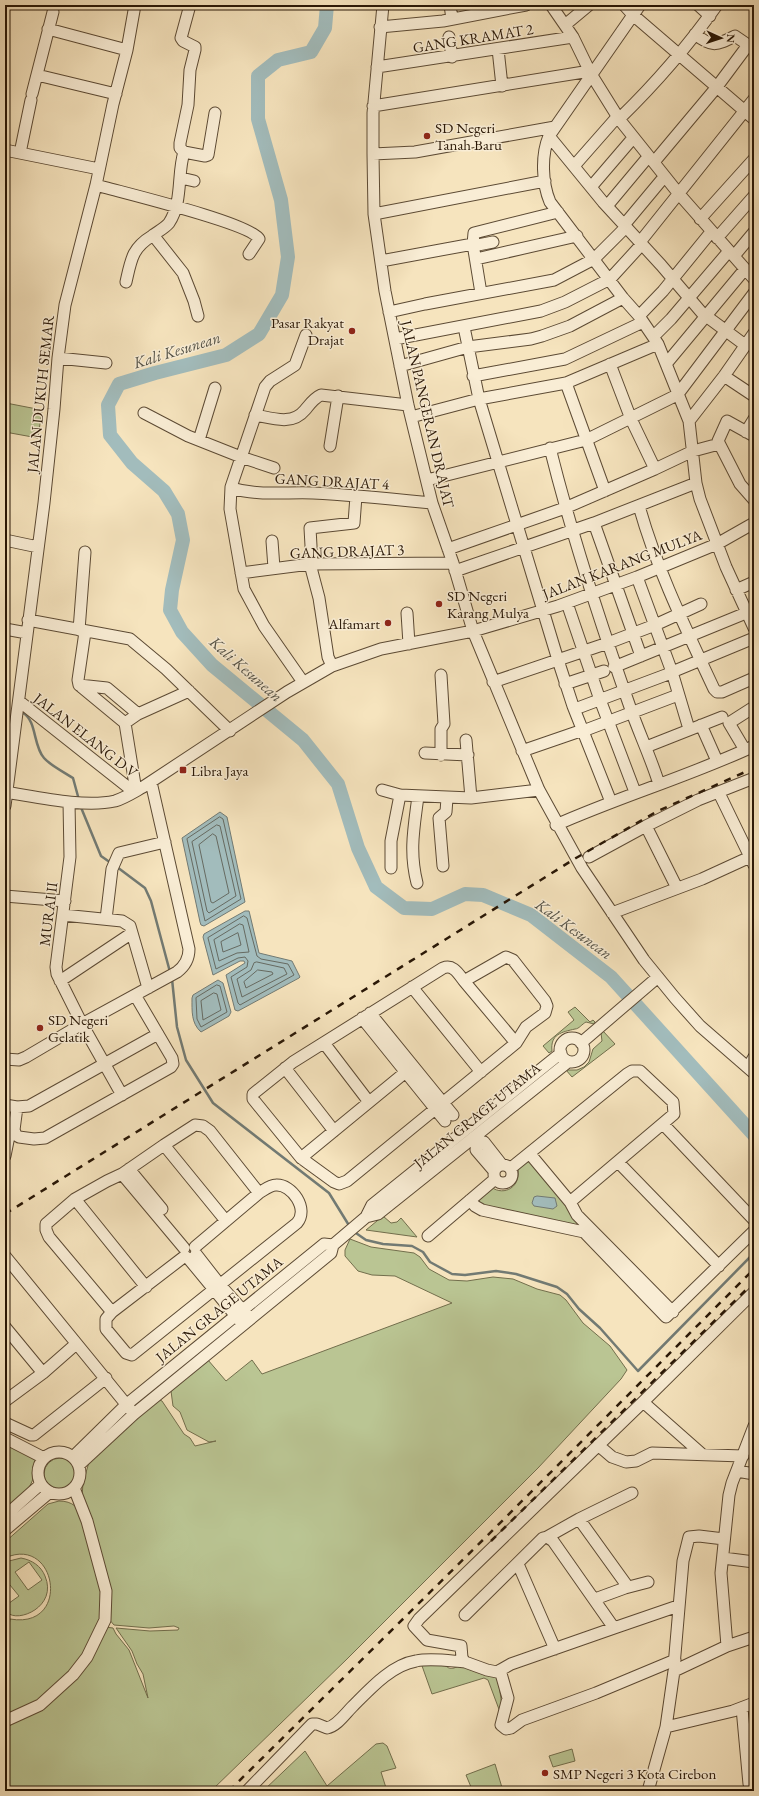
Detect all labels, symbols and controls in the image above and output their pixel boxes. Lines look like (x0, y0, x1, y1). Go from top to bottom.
north arrow (701, 18, 741, 58)
street label: GANG KRAMAT 2 (411, 19, 535, 57)
text: N (724, 34, 738, 43)
place label: SD Negeri Tanah Baru (435, 118, 502, 154)
marker: SD Negeri Tanah Baru (422, 131, 432, 141)
place label: Pasar Rakyat Drajat (271, 313, 344, 349)
street label: JALAN DUKUH SEMAR (22, 314, 58, 476)
street label: JALAN PANGERAN DRAJAT (397, 317, 459, 510)
marker: Pasar Rakyat Drajat (347, 326, 357, 336)
water label: Kali Kesunean (130, 327, 223, 373)
street label: GANG DRAJAT 4 (274, 469, 390, 494)
street label: JALAN KARANG MULYA (538, 525, 705, 604)
street label: GANG DRAJAT 3 (289, 540, 405, 562)
place label: SD Negeri Karang Mulya (447, 586, 529, 622)
marker: SD Negeri Karang Mulya (434, 599, 444, 609)
place label: Alfamart (327, 614, 380, 633)
marker: Alfamart (383, 618, 393, 628)
water label: Kali Kesunean (204, 631, 287, 706)
street label: JALAN ELANG D V (28, 687, 143, 782)
place label: Libra Jaya (191, 761, 248, 780)
marker: Libra Jaya (178, 765, 188, 775)
street label: MURAI II (35, 881, 61, 947)
water label: Kali Kesunean (531, 893, 617, 964)
place label: SD Negeri Gelatik (48, 1010, 108, 1046)
marker: SD Negeri Gelatik (35, 1023, 45, 1033)
street label: JALAN GRAGE UTAMA (408, 1057, 545, 1173)
street label: JALAN GRAGE UTAMA (150, 1251, 287, 1367)
place label: SMP Negeri 3 Kota Cirebon (553, 1764, 716, 1783)
marker: SMP Negeri 3 Kota Cirebon (540, 1768, 550, 1778)

